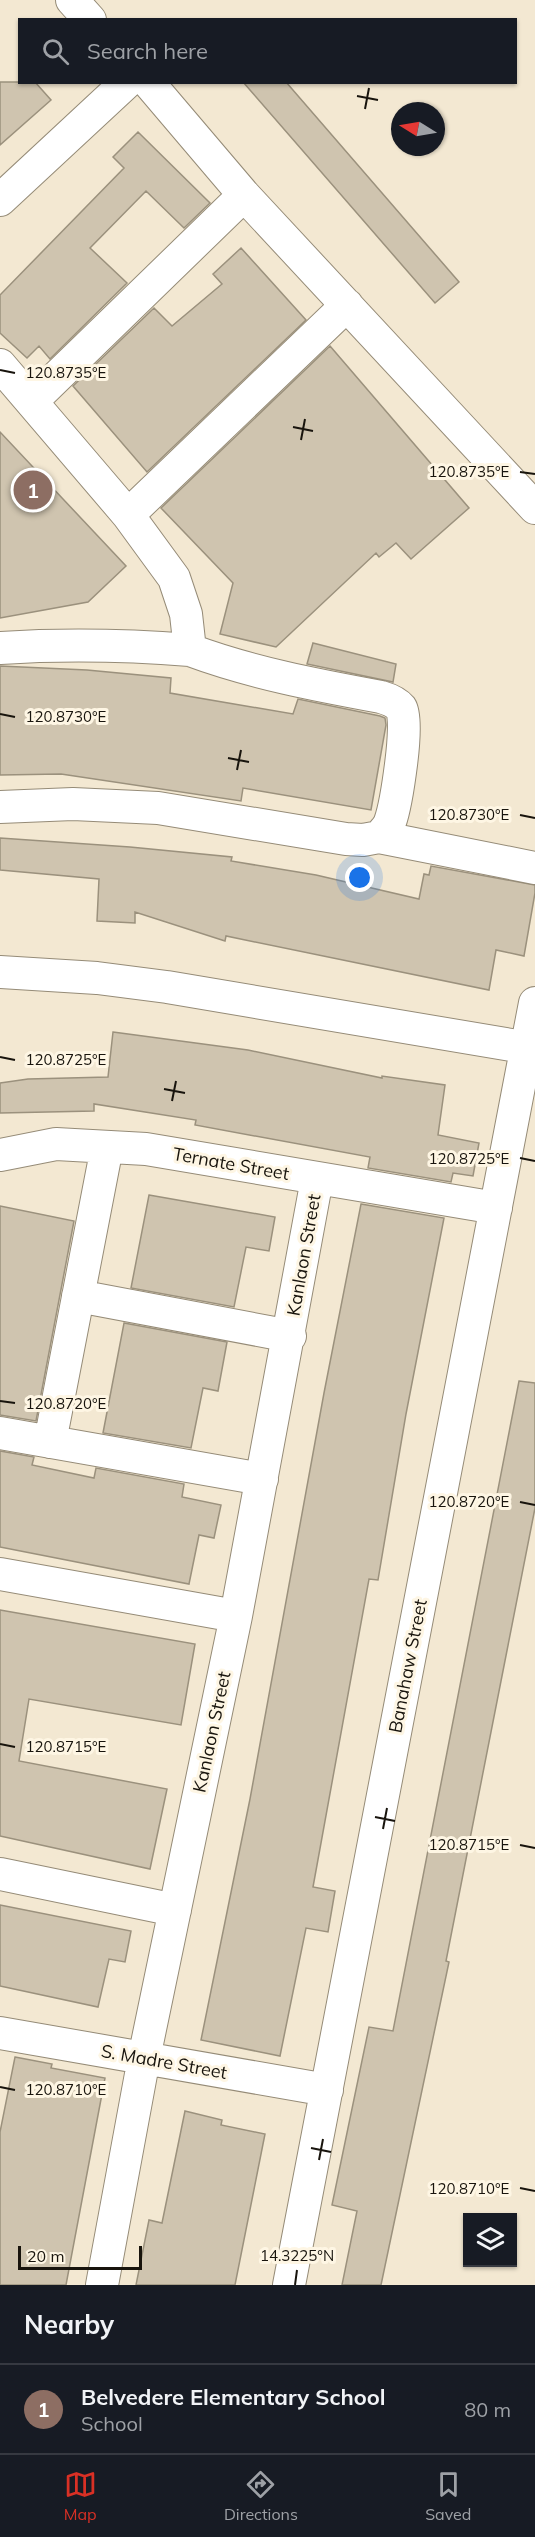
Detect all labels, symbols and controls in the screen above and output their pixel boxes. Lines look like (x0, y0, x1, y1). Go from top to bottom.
search box (18, 18, 517, 84)
icon: search (39, 35, 72, 68)
text: Search here (87, 37, 208, 65)
north arrow (391, 102, 445, 156)
text: 120.8735°E (26, 363, 107, 382)
text: 120.8735°E (429, 462, 510, 481)
pin: 1 (14, 468, 52, 512)
text: 120.8730°E (26, 707, 107, 726)
text: 120.8730°E (429, 805, 510, 824)
your location (345, 863, 374, 892)
text: 120.8725°E (26, 1050, 107, 1069)
street label: Ternate Street (171, 1142, 291, 1185)
text: 120.8725°E (429, 1149, 510, 1168)
street label: Kanlaon Street (281, 1192, 326, 1318)
text: 120.8720°E (26, 1394, 107, 1413)
text: 120.8720°E (429, 1492, 510, 1511)
street label: Banahaw Street (383, 1597, 432, 1735)
street label: Kanlaon Street (187, 1669, 236, 1795)
text: 120.8715°E (26, 1737, 107, 1756)
text: 120.8715°E (429, 1835, 510, 1854)
street label: S. Madre Street (99, 2039, 229, 2084)
text: 120.8710°E (26, 2080, 107, 2099)
text: 120.8710°E (429, 2179, 510, 2198)
map controls (463, 2213, 517, 2267)
button: layers (463, 2213, 517, 2267)
scale bar (18, 2243, 142, 2270)
text: 20 m (27, 2246, 64, 2266)
text: 14.3225°N (260, 2246, 334, 2265)
text: Nearby (24, 2308, 114, 2341)
text: Belvedere Elementary School (81, 2383, 386, 2411)
text: 1 (38, 2397, 50, 2422)
text: 80 m (464, 2397, 511, 2422)
text: School (81, 2411, 143, 2436)
tab: Map (64, 2468, 97, 2524)
tab: Directions (224, 2468, 298, 2524)
tab: Saved (425, 2468, 471, 2524)

